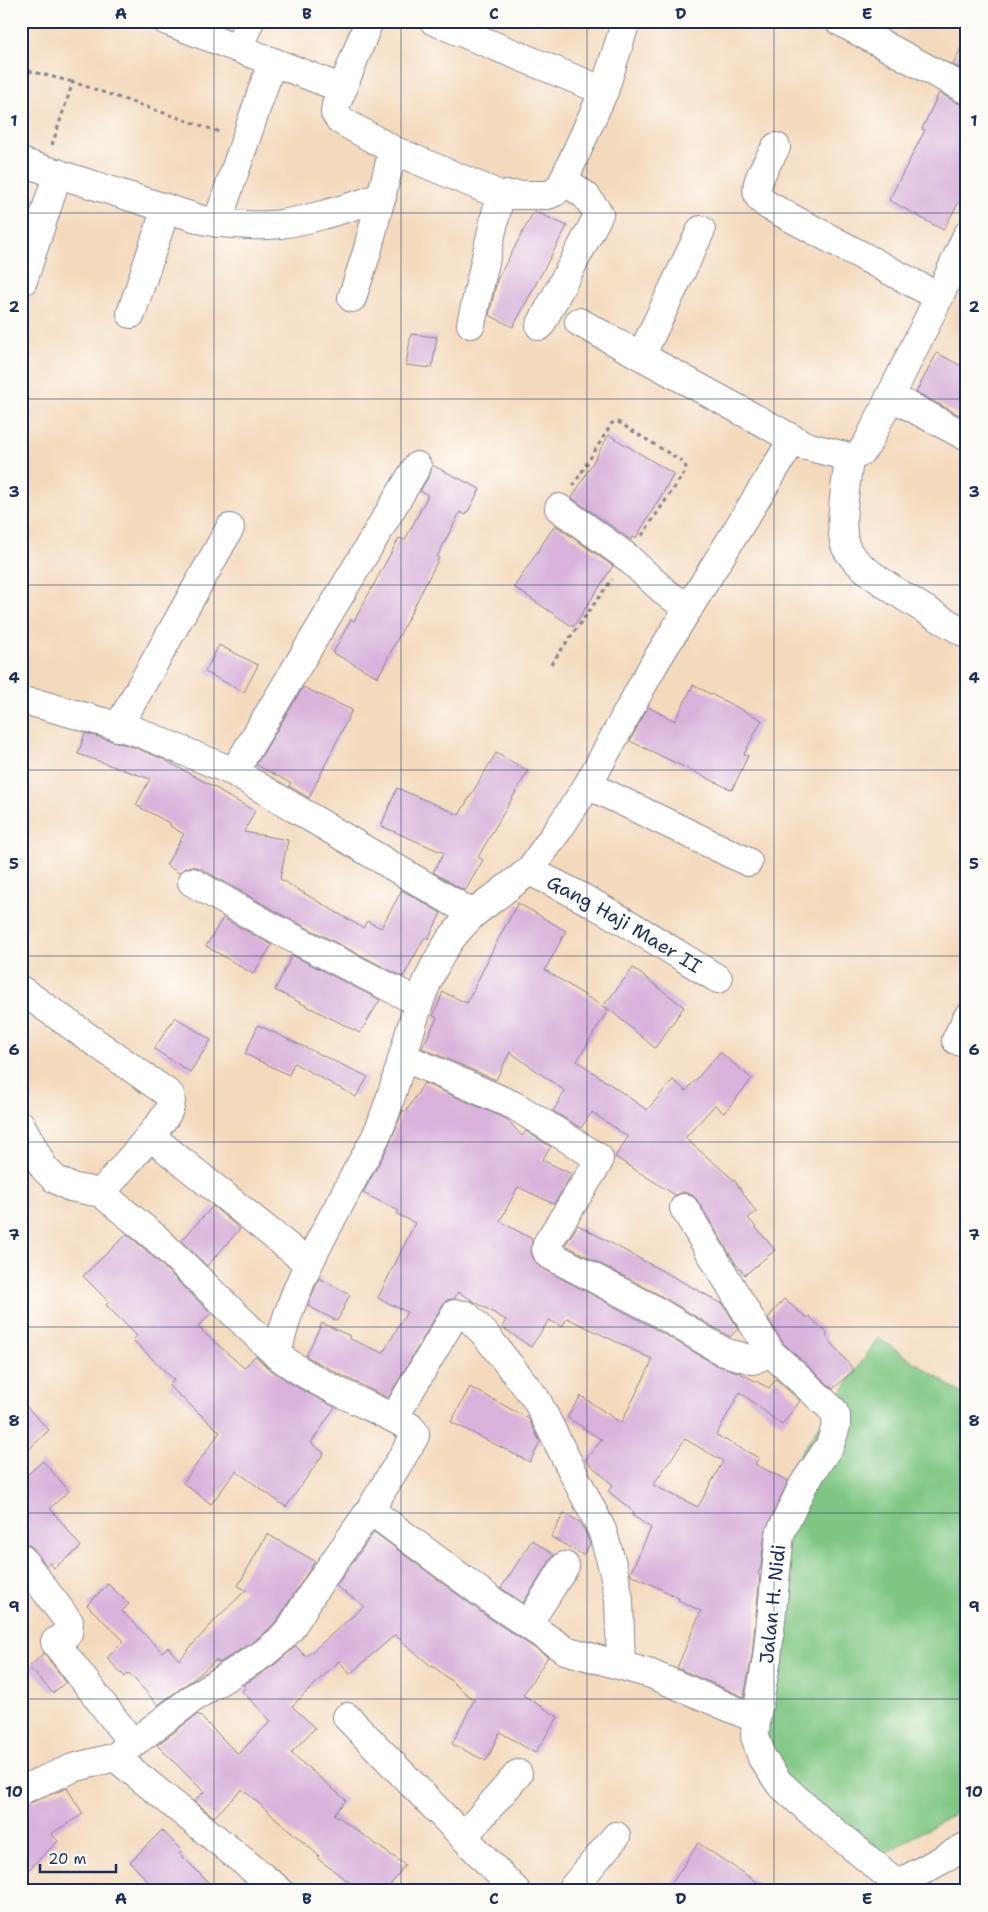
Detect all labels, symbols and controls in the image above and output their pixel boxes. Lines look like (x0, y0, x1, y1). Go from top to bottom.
text: A (115, 3, 127, 24)
text: B (302, 3, 312, 24)
text: C (489, 3, 499, 24)
text: D (675, 3, 687, 24)
text: E (862, 3, 872, 24)
text: 1 (10, 110, 18, 131)
text: 1 (970, 110, 978, 131)
text: 2 (8, 296, 20, 317)
text: 2 (968, 296, 980, 317)
text: 3 (8, 481, 20, 502)
text: 3 (968, 481, 980, 502)
text: 4 (8, 667, 20, 688)
text: 4 (968, 667, 980, 688)
text: 5 (9, 853, 19, 874)
text: 5 (969, 853, 979, 874)
street label: Gang Haji Maer II (543, 869, 706, 979)
text: 6 (8, 1039, 20, 1060)
text: 6 (968, 1039, 980, 1060)
text: 7 (8, 1224, 20, 1245)
text: 7 (968, 1224, 980, 1245)
text: 8 (8, 1410, 20, 1431)
text: 8 (968, 1410, 980, 1431)
street label: Jalan H. Nidi (754, 1543, 791, 1665)
text: 9 (8, 1596, 20, 1617)
text: 9 (968, 1596, 980, 1617)
text: 10 (5, 1781, 23, 1802)
text: 10 (965, 1781, 983, 1802)
scale bar (40, 1842, 116, 1874)
text: 20 m (48, 1849, 87, 1869)
text: A (115, 1888, 127, 1909)
text: B (302, 1888, 312, 1909)
text: C (489, 1888, 499, 1909)
text: D (675, 1888, 687, 1909)
text: E (862, 1888, 872, 1909)

